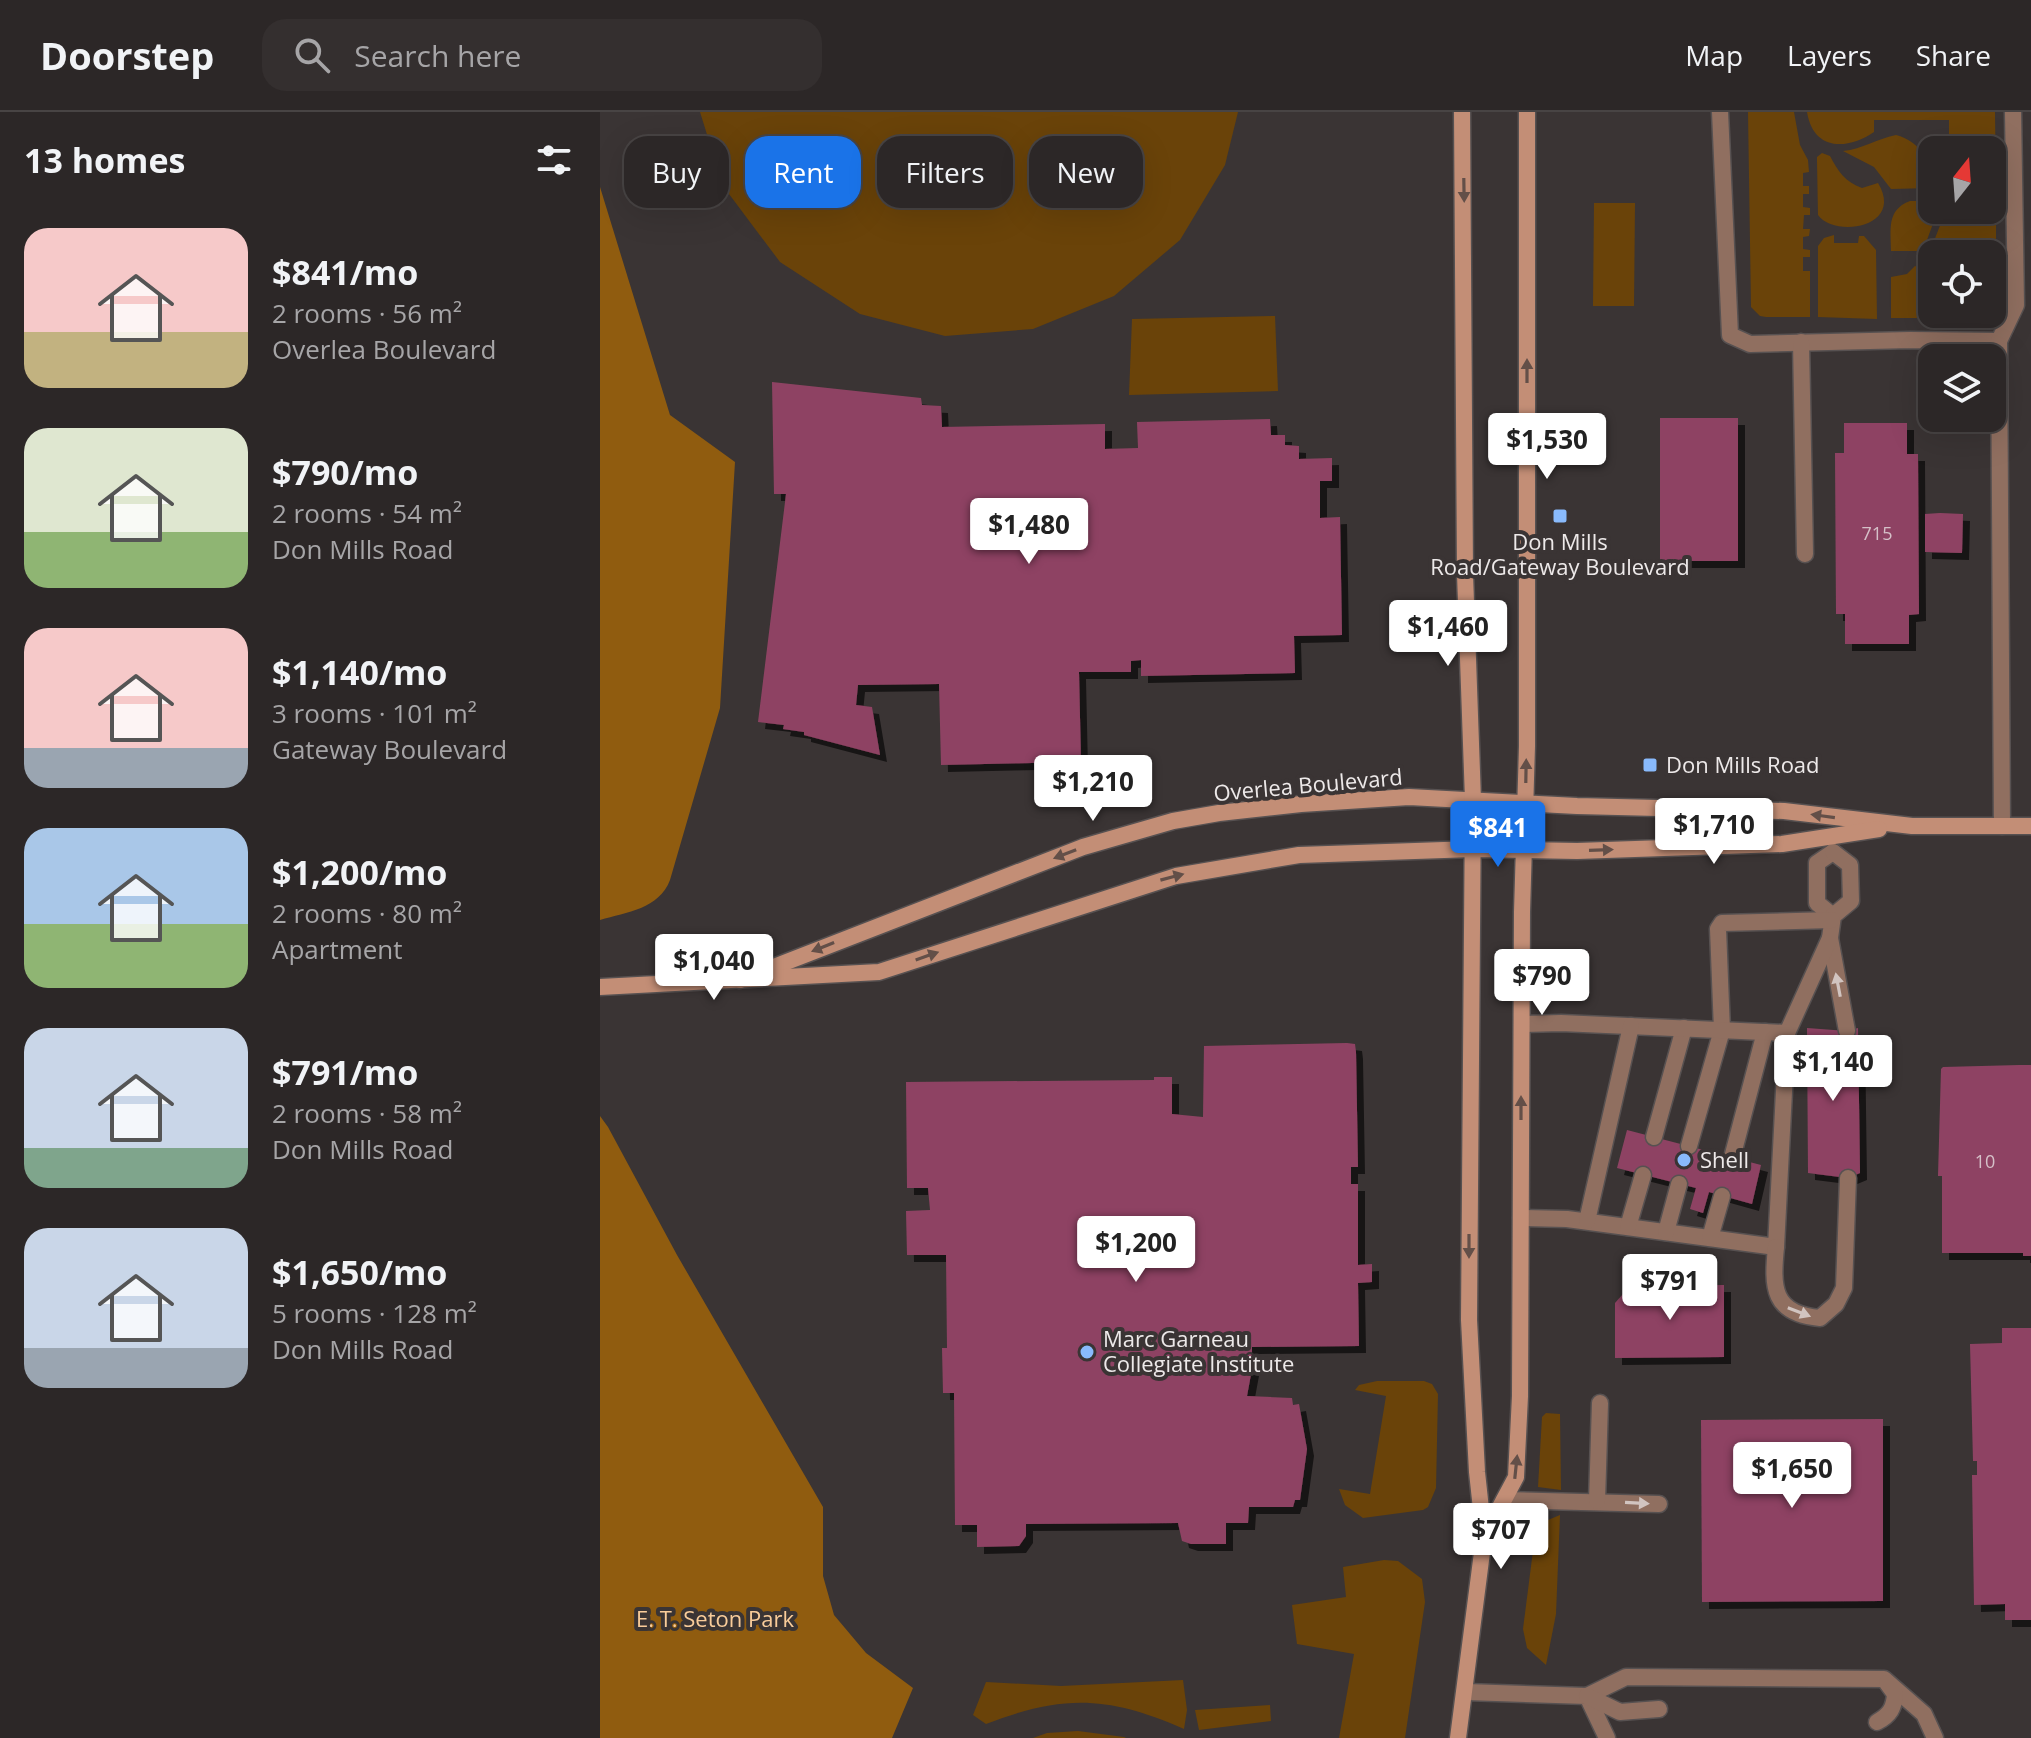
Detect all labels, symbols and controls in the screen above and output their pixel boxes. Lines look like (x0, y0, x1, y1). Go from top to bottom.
search box (262, 19, 822, 91)
text: Doorstep (40, 29, 214, 81)
icon: search (290, 33, 334, 77)
text: Search here (354, 35, 521, 76)
text: Map (1685, 36, 1743, 74)
text: Layers (1787, 36, 1872, 74)
text: Share (1916, 36, 1991, 74)
chip: Buy (624, 136, 729, 208)
chip: Rent (745, 136, 861, 208)
chip: Filters (877, 136, 1013, 208)
chip: New (1029, 136, 1143, 208)
north arrow (1918, 136, 2006, 224)
map controls (1918, 136, 2006, 432)
text: 13 homes (24, 137, 185, 183)
icon: filters (532, 138, 576, 182)
one-way arrow (1457, 178, 1470, 203)
button: locate (1918, 240, 2006, 328)
text: $841/mo (272, 249, 418, 295)
icon: home (88, 260, 184, 356)
text: 2 rooms · 56 m² (272, 295, 462, 331)
text: Overlea Boulevard (272, 331, 496, 367)
button: layers (1918, 344, 2006, 432)
one-way arrow (1521, 358, 1533, 383)
pin: $1,530 (1482, 413, 1612, 481)
text: $1,530 (1506, 421, 1588, 457)
text: $790/mo (272, 449, 418, 495)
icon: home (88, 460, 184, 556)
text: 2 rooms · 54 m² (272, 495, 462, 531)
pin: $1,480 (964, 498, 1094, 566)
text: $1,480 (988, 506, 1070, 542)
marker: Don Mills Road/Gateway Boulevard (1551, 507, 1569, 525)
house number: 715 (1862, 521, 1892, 545)
place label: Don Mills Road/Gateway Boulevard (1430, 526, 1690, 581)
text: Don Mills Road (272, 531, 453, 567)
pin: $1,460 (1383, 600, 1513, 668)
text: $1,460 (1407, 608, 1489, 644)
text: $1,140/mo (272, 649, 447, 695)
icon: home (88, 660, 184, 756)
text: 3 rooms · 101 m² (272, 695, 477, 731)
text: Gateway Boulevard (272, 731, 507, 767)
place label: Don Mills Road (1666, 749, 1820, 779)
pin: $1,210 (1028, 755, 1158, 823)
marker: Don Mills Road (1641, 756, 1659, 774)
one-way arrow (1520, 758, 1532, 783)
street label: Overlea Boulevard (1212, 761, 1404, 807)
text: $1,210 (1052, 763, 1134, 799)
pin: $1,710 (1649, 798, 1779, 866)
pin: $841 (1451, 801, 1545, 869)
text: $1,710 (1673, 806, 1755, 842)
text: $841 (1468, 809, 1528, 845)
one-way arrow (1811, 809, 1836, 822)
one-way arrow (1589, 843, 1614, 856)
one-way arrow (1053, 848, 1077, 861)
text: $1,200/mo (272, 849, 447, 895)
icon: home (88, 860, 184, 956)
one-way arrow (1160, 871, 1185, 883)
text: 2 rooms · 80 m² (272, 895, 462, 931)
text: Apartment (272, 931, 403, 967)
pin: $1,040 (649, 934, 779, 1002)
one-way arrow (811, 941, 835, 954)
text: $1,040 (673, 942, 755, 978)
one-way arrow (915, 949, 939, 961)
pin: $790 (1495, 949, 1589, 1017)
text: $790 (1512, 957, 1572, 993)
one-way arrow (1832, 972, 1844, 997)
pin: $1,140 (1768, 1035, 1898, 1103)
text: $1,140 (1792, 1043, 1874, 1079)
text: $791/mo (272, 1049, 418, 1095)
icon: home (88, 1060, 184, 1156)
text: 2 rooms · 58 m² (272, 1095, 462, 1131)
one-way arrow (1515, 1095, 1528, 1120)
text: Don Mills Road (272, 1131, 453, 1167)
place label: Shell (1700, 1144, 1749, 1174)
house number: 10 (1975, 1149, 1995, 1173)
marker: Shell (1675, 1151, 1693, 1169)
pin: $1,200 (1071, 1216, 1201, 1284)
text: $1,200 (1095, 1224, 1177, 1260)
one-way arrow (1463, 1234, 1475, 1259)
text: $1,650/mo (272, 1249, 447, 1295)
pin: $791 (1623, 1254, 1717, 1322)
icon: home (88, 1260, 184, 1356)
text: $791 (1640, 1262, 1700, 1298)
text: 5 rooms · 128 m² (272, 1295, 477, 1331)
one-way arrow (1787, 1306, 1811, 1319)
place label: Marc Garneau Collegiate Institute (1103, 1323, 1294, 1378)
text: Don Mills Road (272, 1331, 453, 1367)
marker: Marc Garneau Collegiate Institute (1078, 1343, 1096, 1361)
pin: $1,650 (1727, 1442, 1857, 1510)
text: $1,650 (1751, 1450, 1833, 1486)
one-way arrow (1509, 1454, 1522, 1479)
one-way arrow (1625, 1497, 1650, 1510)
pin: $707 (1454, 1503, 1548, 1571)
text: $707 (1471, 1511, 1531, 1547)
park label: E. T. Seton Park (636, 1603, 794, 1633)

